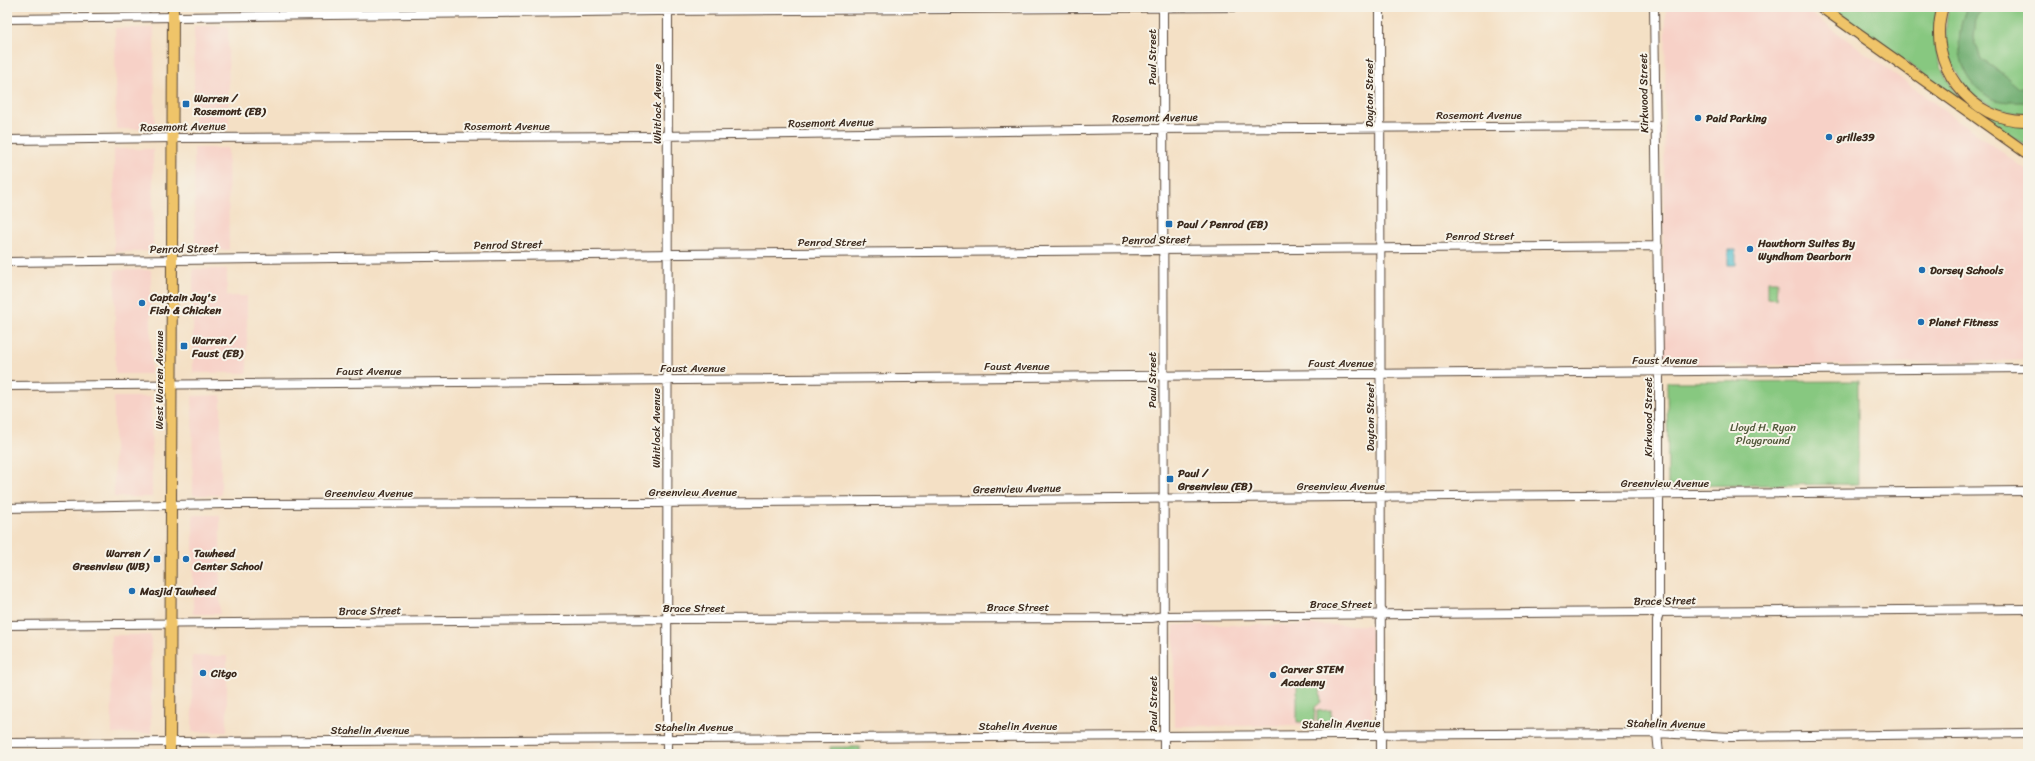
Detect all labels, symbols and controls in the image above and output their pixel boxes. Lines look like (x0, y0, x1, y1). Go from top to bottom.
street label: Paul Street (1143, 29, 1162, 85)
street label: Kirkwood Street (1634, 53, 1654, 133)
street label: Dayton Street (1360, 58, 1379, 127)
street label: Whitlock Avenue (648, 64, 667, 144)
place label: Warren / Rosemont (EB) (193, 89, 266, 121)
marker: Warren / Rosemont (EB) (181, 99, 191, 109)
street label: Rosemont Avenue (1436, 106, 1523, 125)
street label: Rosemont Avenue (1112, 108, 1199, 128)
place label: Paid Parking (1706, 109, 1767, 128)
street label: Rosemont Avenue (788, 113, 875, 133)
marker: Paid Parking (1693, 113, 1703, 123)
street label: Rosemont Avenue (140, 117, 227, 137)
street label: Rosemont Avenue (464, 117, 551, 136)
place label: grille39 (1836, 128, 1875, 147)
marker: grille39 (1824, 132, 1834, 142)
place label: Paul / Penrod (EB) (1177, 215, 1268, 234)
marker: Paul / Penrod (EB) (1164, 219, 1174, 229)
street label: Penrod Street (1446, 227, 1515, 246)
street label: Penrod Street (1122, 230, 1191, 250)
street label: Penrod Street (798, 233, 867, 252)
place label: Hawthorn Suites By Wyndham Dearborn (1757, 234, 1855, 266)
street label: Penrod Street (474, 235, 543, 255)
street label: Penrod Street (150, 239, 219, 259)
marker: Hawthorn Suites By Wyndham Dearborn (1745, 244, 1755, 254)
place label: Dorsey Schools (1930, 261, 2004, 280)
marker: Dorsey Schools (1917, 265, 1927, 275)
place label: Captain Jay's Fish & Chicken (149, 288, 221, 320)
marker: Captain Jay's Fish & Chicken (137, 298, 147, 308)
place label: Planet Fitness (1929, 313, 1999, 332)
marker: Planet Fitness (1916, 317, 1926, 327)
street label: West Warren Avenue (150, 330, 169, 430)
place label: Warren / Faust (EB) (191, 331, 244, 363)
marker: Warren / Faust (EB) (179, 341, 189, 351)
street label: Faust Avenue (1632, 351, 1698, 370)
street label: Paul Street (1143, 352, 1162, 408)
street label: Faust Avenue (1308, 354, 1374, 373)
street label: Faust Avenue (984, 357, 1050, 376)
street label: Faust Avenue (660, 359, 726, 378)
street label: Faust Avenue (336, 362, 402, 381)
street label: Kirkwood Street (1639, 377, 1658, 457)
street label: Dayton Street (1361, 382, 1380, 451)
street label: Whitlock Avenue (647, 388, 666, 468)
park label: Lloyd H. Ryan Playground (1730, 418, 1796, 450)
place label: Paul / Greenview (EB) (1177, 464, 1253, 496)
marker: Paul / Greenview (EB) (1165, 474, 1175, 484)
street label: Greenview Avenue (1621, 474, 1710, 493)
street label: Greenview Avenue (1297, 477, 1386, 496)
street label: Greenview Avenue (973, 479, 1062, 499)
street label: Greenview Avenue (649, 483, 738, 502)
street label: Greenview Avenue (325, 484, 414, 503)
place label: Warren / Greenview (WB) (72, 544, 151, 576)
place label: Tawheed Center School (193, 544, 263, 576)
marker: Warren / Greenview (WB) (152, 554, 162, 564)
marker: Tawheed Center School (181, 554, 191, 564)
place label: Masjid Tawheed (139, 582, 217, 601)
marker: Masjid Tawheed (127, 586, 137, 596)
street label: Brace Street (1634, 591, 1697, 611)
street label: Brace Street (1310, 595, 1372, 614)
street label: Brace Street (987, 598, 1049, 617)
street label: Brace Street (663, 599, 725, 618)
street label: Brace Street (339, 601, 402, 621)
place label: Carver STEM Academy (1280, 660, 1344, 692)
place label: Citgo (210, 664, 237, 683)
marker: Citgo (198, 668, 208, 678)
marker: Carver STEM Academy (1268, 670, 1278, 680)
street label: Paul Street (1144, 676, 1163, 732)
street label: Stahelin Avenue (1301, 714, 1381, 734)
street label: Stahelin Avenue (1626, 714, 1706, 734)
street label: Stahelin Avenue (979, 717, 1058, 736)
street label: Stahelin Avenue (655, 718, 734, 737)
street label: Stahelin Avenue (331, 721, 410, 740)

